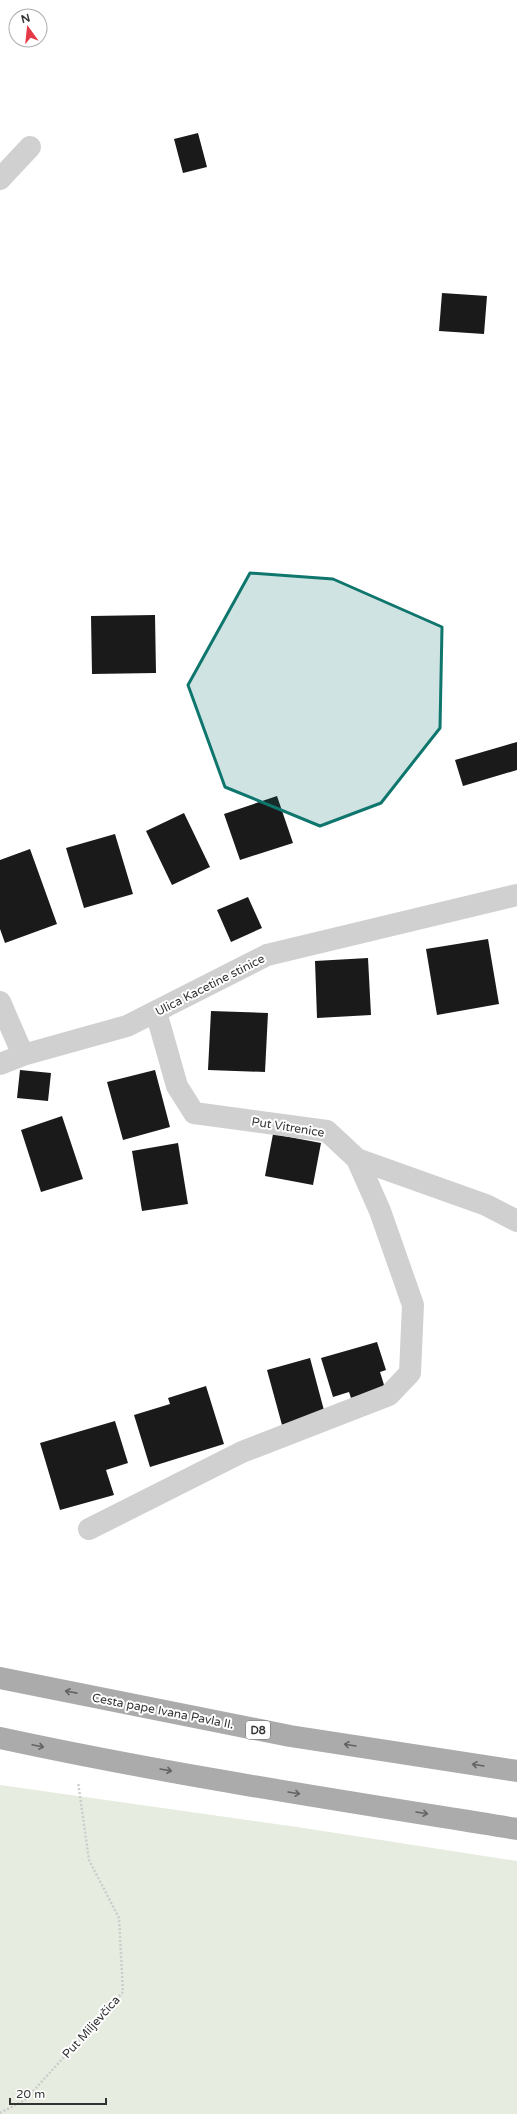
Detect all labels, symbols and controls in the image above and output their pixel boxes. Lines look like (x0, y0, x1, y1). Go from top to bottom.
north arrow (8, 8, 48, 48)
text: N (20, 11, 31, 26)
street label: Ulica Kacetine stinice (153, 951, 267, 1019)
street label: Put Vitrenice (251, 1114, 326, 1140)
one-way arrow (65, 1688, 78, 1696)
street label: Cesta pape Ivana Pavla II. (91, 1690, 235, 1732)
road number: D8 (246, 1721, 270, 1739)
one-way arrow (344, 1741, 357, 1749)
one-way arrow (31, 1743, 44, 1751)
one-way arrow (472, 1761, 485, 1769)
one-way arrow (159, 1766, 172, 1774)
one-way arrow (287, 1789, 300, 1797)
one-way arrow (415, 1810, 428, 1818)
street label: Put Miljevčica (59, 1993, 123, 2061)
scale bar (10, 2080, 106, 2106)
text: 20 m (16, 2087, 45, 2101)

